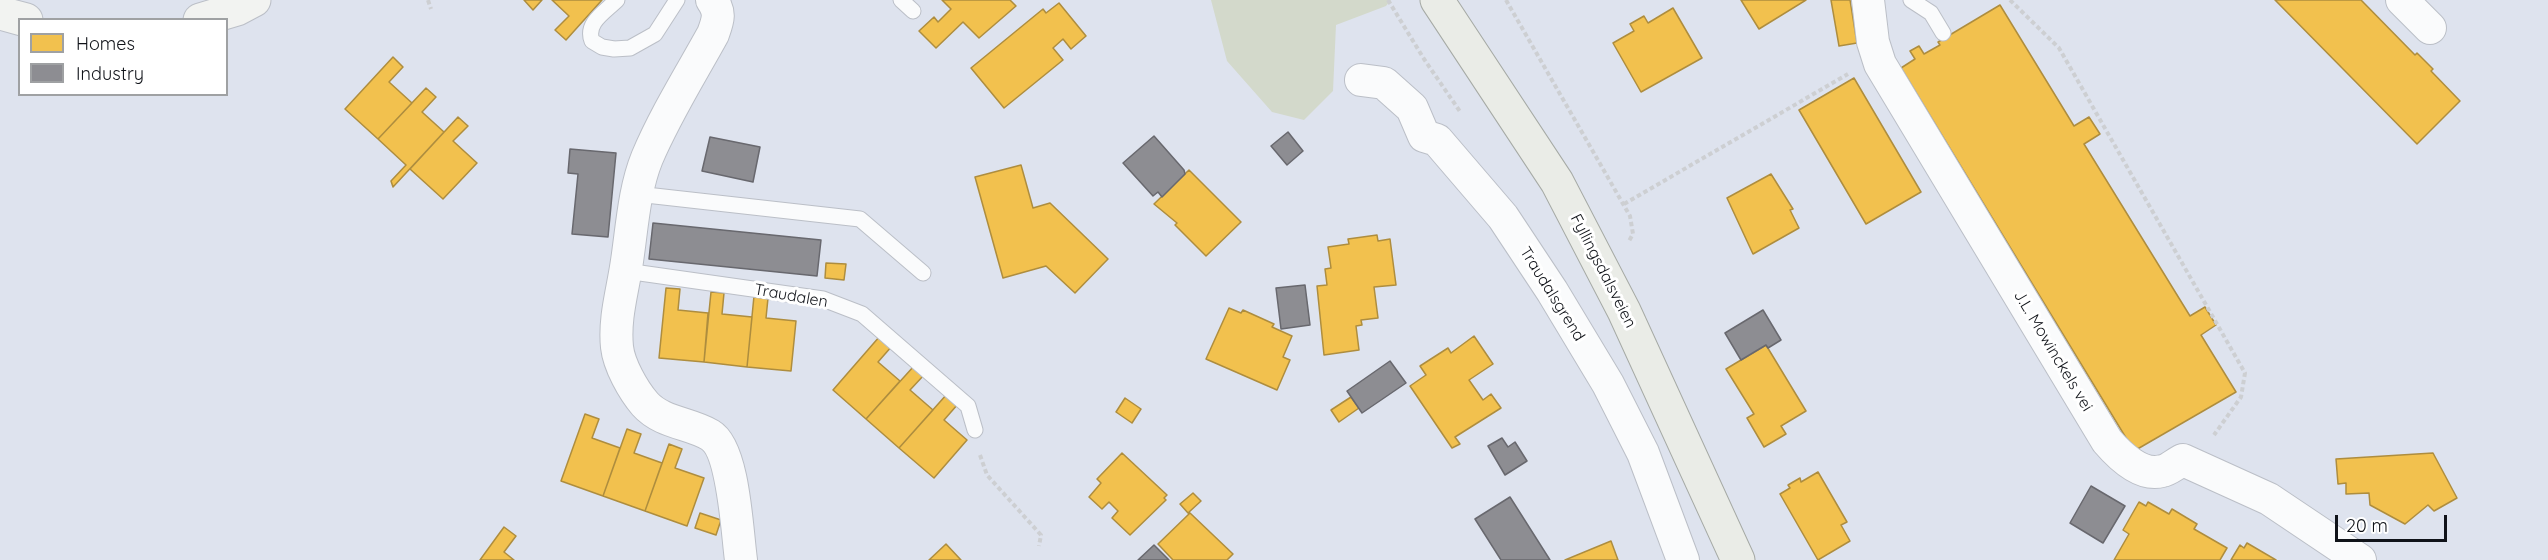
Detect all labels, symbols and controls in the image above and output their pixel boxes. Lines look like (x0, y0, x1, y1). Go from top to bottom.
legend (18, 18, 228, 96)
text: Homes (76, 32, 135, 55)
text: Industry (76, 62, 144, 85)
street label: Fyllingsdalsveien (1566, 211, 1640, 331)
street label: Traudalsgrend (1515, 243, 1589, 345)
street label: Traudalen (753, 280, 829, 312)
street label: J.L. Mowinckels vei (2009, 287, 2097, 415)
scale bar (2338, 503, 2450, 541)
text: 20 m (2346, 514, 2388, 537)

